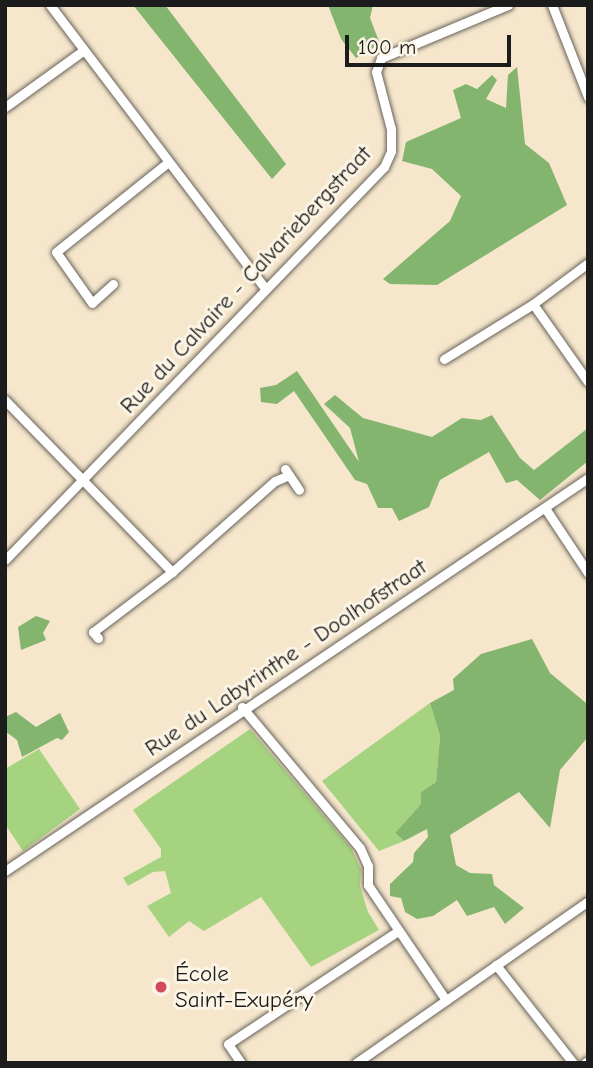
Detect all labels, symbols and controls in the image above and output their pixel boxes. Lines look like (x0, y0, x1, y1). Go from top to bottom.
scale bar (348, 21, 514, 65)
text: 100 m (358, 35, 416, 59)
street label: Rue du Calvaire - Calvariebergstraat (115, 140, 377, 420)
street label: Rue du Labyrinthe - Doolhofstraat (140, 553, 432, 763)
place label: École Saint-Exupéry (175, 960, 313, 1014)
marker: École Saint-Exupéry (153, 979, 169, 995)

